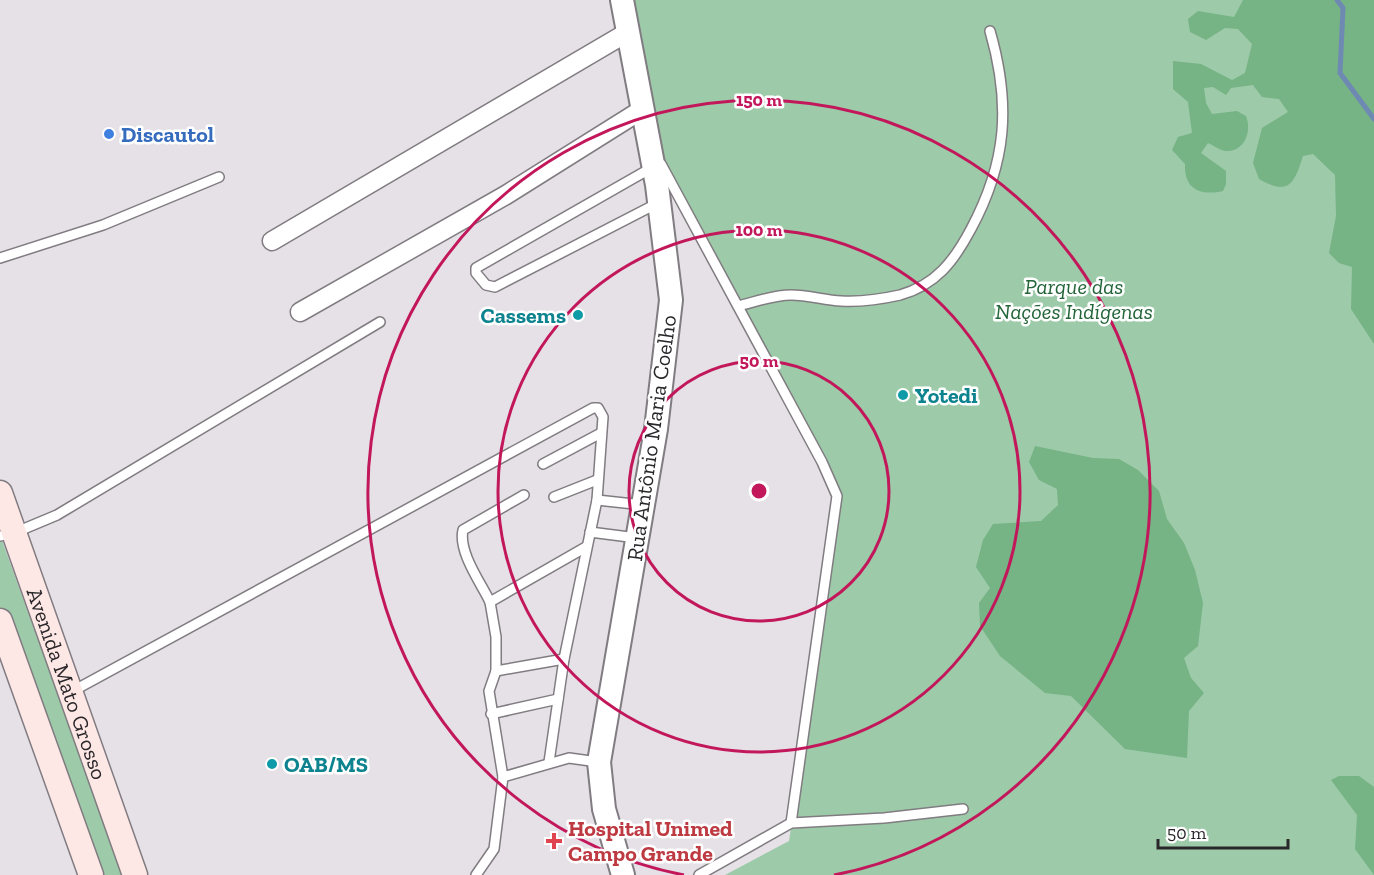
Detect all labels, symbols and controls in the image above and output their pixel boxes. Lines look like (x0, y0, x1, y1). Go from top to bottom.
text: 150 m (736, 89, 782, 111)
place label: Discautol (121, 121, 214, 148)
marker: Discautol (102, 127, 116, 141)
text: 100 m (735, 219, 783, 241)
park label: Parque das Nações Indígenas (995, 273, 1153, 325)
place label: Cassems (481, 302, 566, 329)
marker: Cassems (571, 308, 585, 322)
street label: Rua Antônio Maria Coelho (621, 313, 682, 563)
text: 50 m (740, 350, 779, 372)
place label: Yotedi (915, 382, 978, 409)
marker: Yotedi (896, 388, 910, 402)
centre of rings (749, 481, 769, 501)
street label: Avenida Mato Grosso (21, 584, 113, 783)
place label: OAB/MS (284, 751, 368, 778)
marker: OAB/MS (265, 757, 279, 771)
scale bar (1158, 812, 1288, 850)
place label: Hospital Unimed Campo Grande (568, 815, 733, 867)
text: 50 m (1167, 822, 1207, 844)
marker: Hospital Unimed Campo Grande (545, 832, 563, 850)

